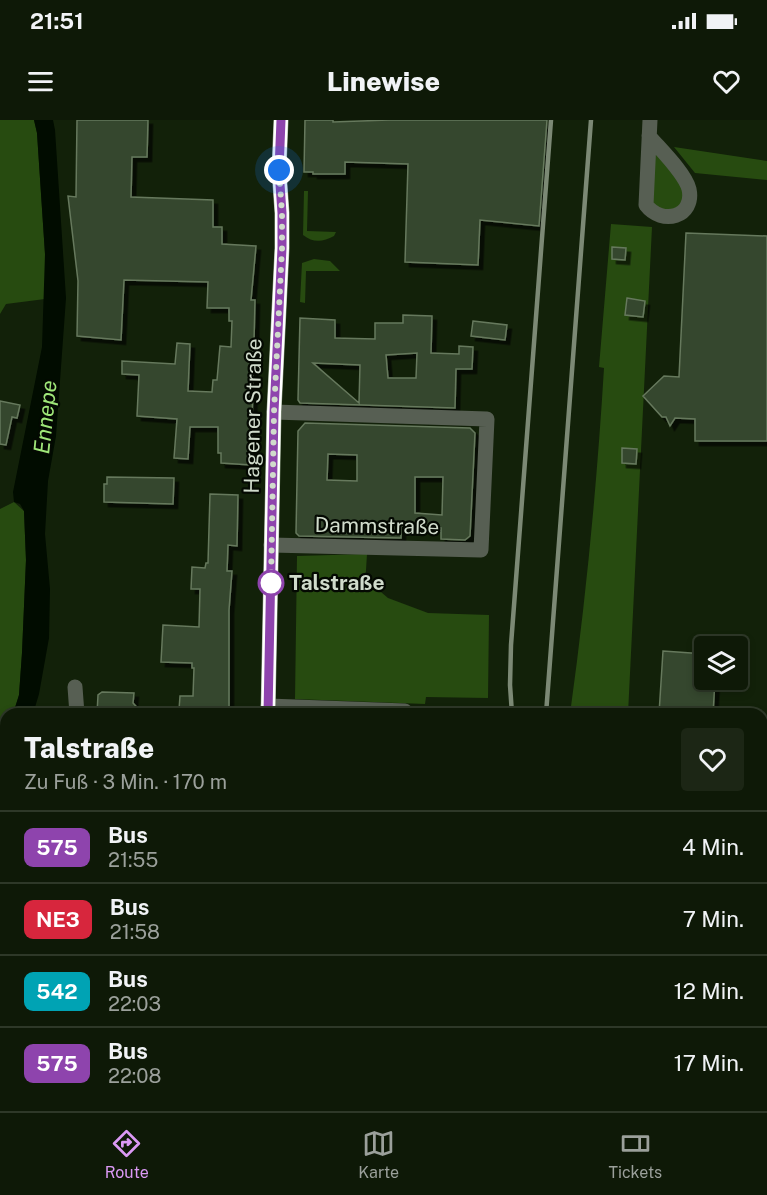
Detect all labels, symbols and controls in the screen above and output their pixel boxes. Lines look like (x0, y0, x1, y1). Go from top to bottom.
text: 21:51 (30, 8, 84, 34)
icon: menu (24, 65, 57, 98)
text: Linewise (327, 65, 440, 97)
icon: heart (710, 65, 743, 98)
your location (264, 155, 294, 185)
street label: Hagener Straße (239, 338, 266, 494)
water label: Ennepe (28, 379, 62, 455)
street label: Dammstraße (314, 512, 440, 539)
marker: Talstraße (258, 570, 284, 596)
place label: Talstraße (289, 570, 385, 595)
map controls (694, 636, 748, 690)
button: layers (694, 636, 748, 690)
button: heart (681, 728, 744, 791)
text: Talstraße (24, 731, 154, 764)
text: Zu Fuß · 3 Min. · 170 m (24, 770, 227, 794)
text: Bus (108, 822, 148, 848)
text: 4 Min. (682, 834, 744, 860)
text: 575 (36, 835, 78, 860)
text: 21:55 (108, 848, 158, 872)
text: Bus (110, 894, 149, 920)
text: 7 Min. (683, 906, 744, 932)
text: NE3 (36, 907, 80, 932)
text: 21:58 (110, 920, 160, 944)
text: Bus (108, 966, 148, 992)
text: 12 Min. (674, 978, 744, 1004)
text: 542 (36, 979, 78, 1004)
text: 22:03 (108, 992, 161, 1016)
text: Bus (108, 1038, 148, 1064)
text: 17 Min. (674, 1050, 744, 1076)
text: 575 (36, 1051, 78, 1076)
text: 22:08 (108, 1064, 161, 1088)
tab: Route (105, 1127, 149, 1182)
tab: Karte (358, 1127, 399, 1182)
tab: Tickets (609, 1127, 662, 1182)

